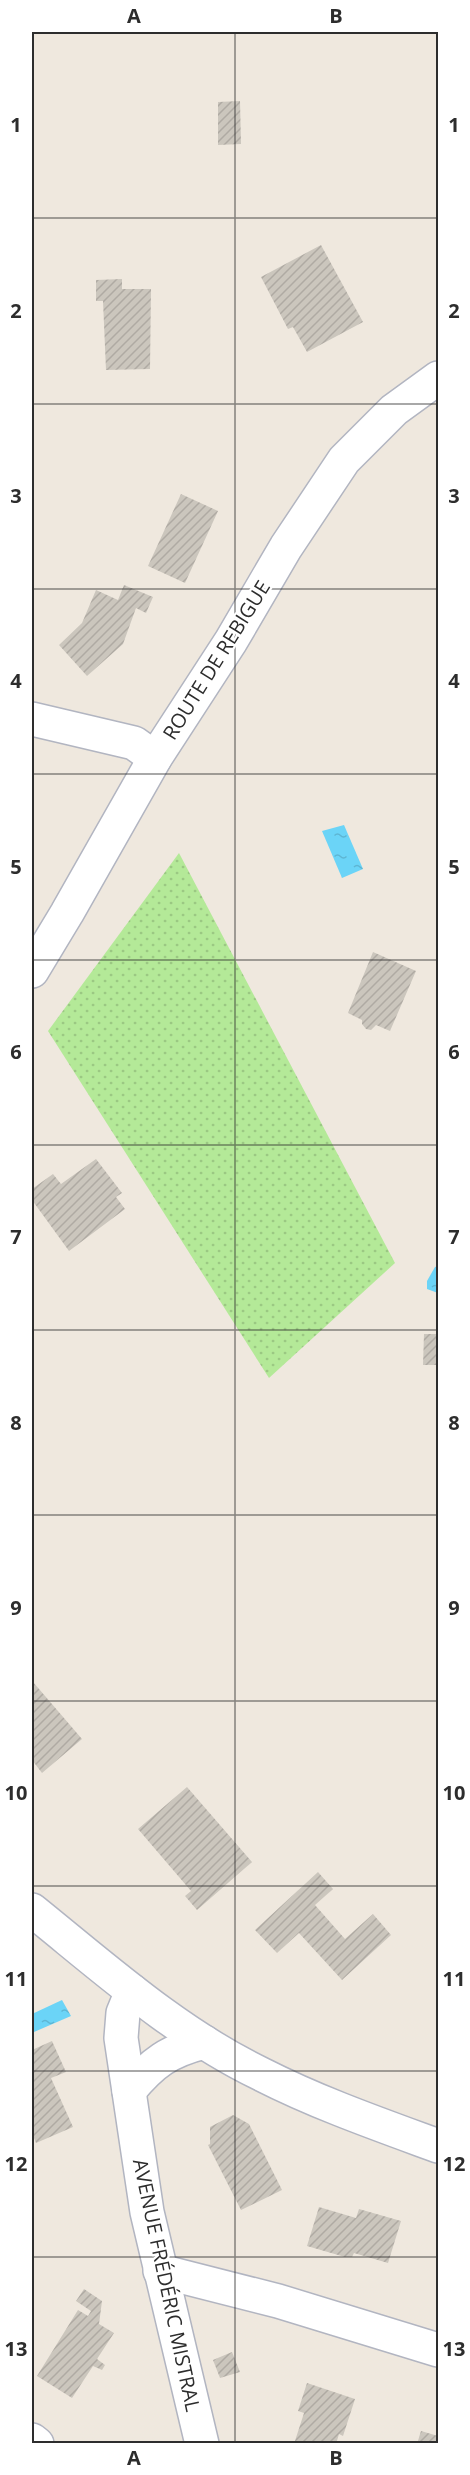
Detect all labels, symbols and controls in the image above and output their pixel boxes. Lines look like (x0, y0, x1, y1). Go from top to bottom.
text: A (127, 2, 141, 29)
text: B (329, 2, 343, 29)
text: 1 (10, 111, 22, 138)
text: 1 (448, 111, 460, 138)
text: 2 (10, 297, 22, 324)
text: 2 (448, 297, 460, 324)
text: 3 (10, 482, 22, 509)
text: 3 (448, 482, 460, 509)
street label: ROUTE DE REBIGUE (156, 575, 276, 745)
text: 4 (10, 667, 22, 694)
text: 4 (448, 667, 460, 694)
text: 5 (10, 853, 22, 880)
text: 5 (448, 853, 460, 880)
text: 6 (10, 1038, 22, 1065)
text: 6 (448, 1038, 460, 1065)
text: 7 (10, 1223, 22, 1250)
text: 7 (448, 1223, 460, 1250)
text: 8 (10, 1409, 22, 1436)
text: 8 (448, 1409, 460, 1436)
text: 9 (10, 1594, 22, 1621)
text: 9 (448, 1594, 460, 1621)
text: 10 (5, 1779, 27, 1806)
text: 10 (443, 1779, 465, 1806)
text: 11 (5, 1965, 27, 1992)
text: 11 (443, 1965, 465, 1992)
text: 12 (5, 2150, 27, 2177)
text: 12 (443, 2150, 465, 2177)
street label: AVENUE FRÉDÉRIC MISTRAL (127, 2156, 207, 2414)
text: 13 (5, 2335, 27, 2362)
text: 13 (443, 2335, 465, 2362)
text: A (127, 2444, 141, 2471)
text: B (329, 2444, 343, 2471)

